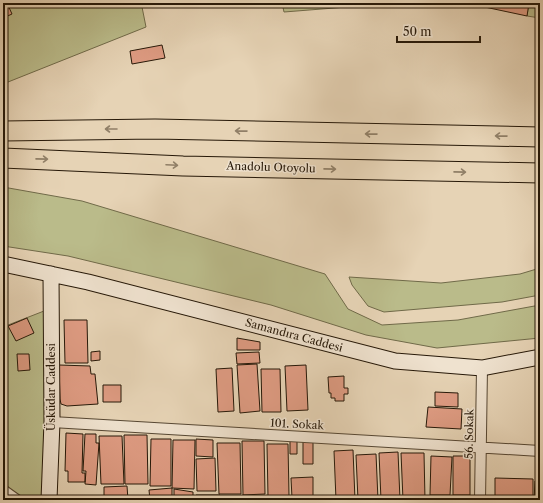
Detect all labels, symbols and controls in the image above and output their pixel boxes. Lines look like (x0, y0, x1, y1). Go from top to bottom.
scale bar (397, 18, 480, 44)
text: 50 m (403, 24, 432, 39)
one-way arrow (105, 125, 118, 133)
one-way arrow (235, 127, 248, 135)
one-way arrow (365, 130, 378, 137)
one-way arrow (495, 132, 508, 140)
one-way arrow (35, 155, 48, 163)
street label: Anadolu Otoyolu (225, 158, 316, 176)
one-way arrow (165, 162, 178, 169)
one-way arrow (323, 165, 336, 173)
one-way arrow (453, 168, 466, 175)
street label: Samandıra Caddesi (244, 315, 345, 355)
street label: Üsküdar Caddesi (43, 342, 58, 431)
street label: 56. Sokak (462, 408, 476, 459)
street label: 101. Sokak (270, 416, 325, 432)

